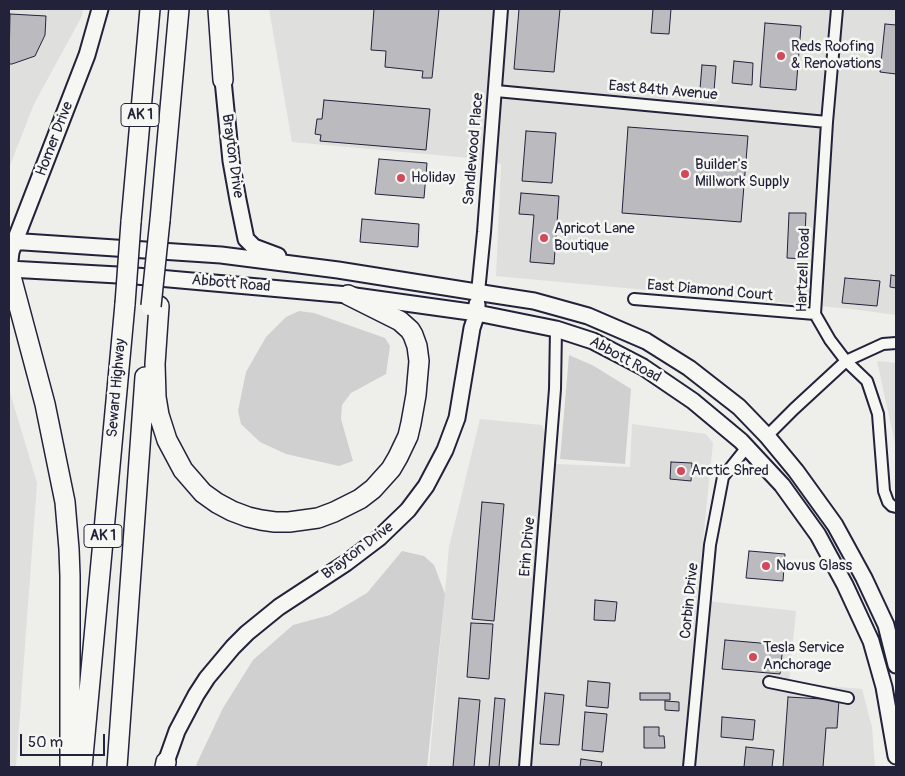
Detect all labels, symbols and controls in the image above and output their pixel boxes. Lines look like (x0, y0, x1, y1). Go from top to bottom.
place label: Reds Roofing & Renovations (791, 38, 881, 73)
marker: Reds Roofing & Renovations (775, 50, 787, 62)
street label: East 84th Avenue (608, 77, 718, 105)
street label: Sandlewood Place (460, 92, 488, 206)
street label: Homer Drive (33, 99, 77, 179)
road number: AK 1 (121, 104, 159, 126)
street label: Brayton Drive (217, 113, 247, 199)
place label: Builder's Millwork Supply (695, 156, 789, 191)
marker: Builder's Millwork Supply (679, 168, 691, 180)
place label: Holiday (411, 169, 456, 187)
marker: Holiday (395, 172, 407, 184)
place label: Apricot Lane Boutique (554, 220, 635, 255)
street label: Hartzell Road (794, 227, 814, 313)
marker: Apricot Lane Boutique (538, 232, 550, 244)
street label: Abbott Road (191, 272, 271, 296)
street label: East Diamond Court (646, 277, 774, 305)
street label: Abbott Road (586, 333, 664, 387)
street label: Seward Highway (104, 338, 130, 438)
place label: Arctic Shred (691, 462, 769, 480)
marker: Arctic Shred (675, 465, 687, 477)
street label: Erin Drive (516, 517, 540, 577)
street label: Brayton Drive (319, 518, 397, 584)
road number: AK 1 (84, 524, 122, 548)
place label: Novus Glass (776, 557, 852, 575)
marker: Novus Glass (760, 560, 772, 572)
street label: Corbin Drive (677, 562, 703, 640)
place label: Tesla Service Anchorage (763, 639, 844, 674)
marker: Tesla Service Anchorage (747, 651, 759, 663)
scale bar (22, 724, 108, 756)
text: 50 m (28, 733, 63, 752)

